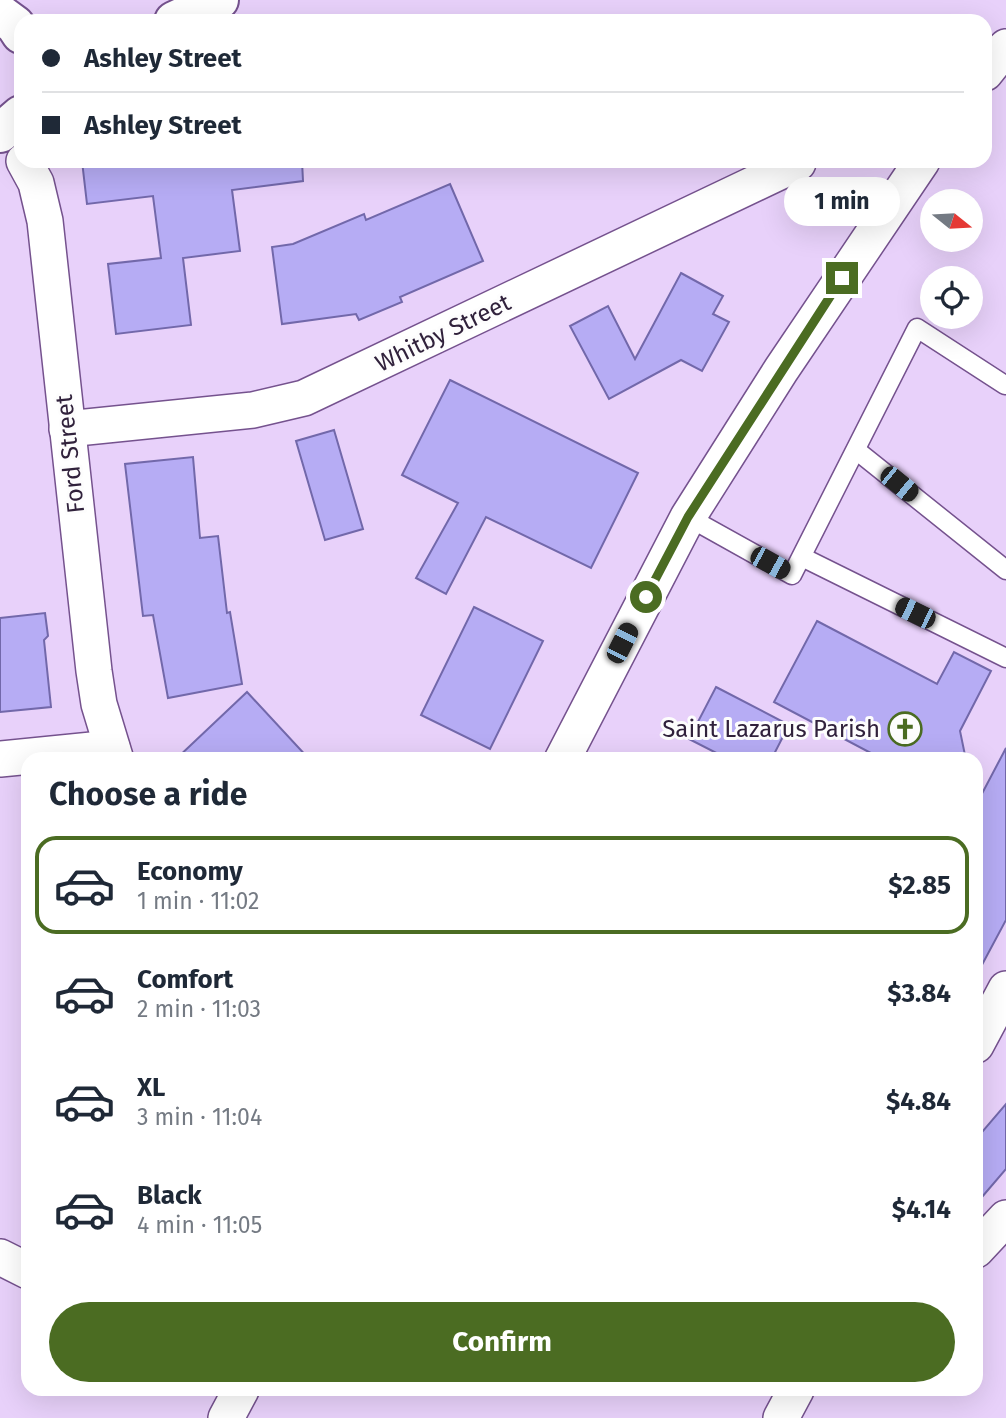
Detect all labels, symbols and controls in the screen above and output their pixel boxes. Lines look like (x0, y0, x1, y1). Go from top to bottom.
text: Ashley Street (84, 43, 242, 74)
text: Ashley Street (84, 110, 242, 141)
callout: 1 min (784, 176, 900, 226)
text: 1 min (814, 187, 870, 215)
north arrow (920, 189, 984, 252)
map controls (920, 189, 983, 329)
route end (826, 262, 858, 294)
button: locate (920, 266, 983, 329)
street label: Whitby Street (371, 288, 515, 378)
street label: Ford Street (50, 393, 90, 515)
car (877, 463, 922, 505)
car (747, 544, 794, 582)
route start (630, 581, 662, 613)
car (892, 594, 939, 632)
car (604, 620, 641, 666)
church icon: Saint Lazarus Parish (886, 710, 924, 748)
place label: Saint Lazarus Parish (662, 715, 880, 743)
text: Choose a ride (49, 775, 247, 813)
icon: car (53, 854, 116, 917)
text: Economy (137, 856, 243, 887)
text: $2.85 (888, 870, 951, 901)
text: 1 min · 11:02 (137, 887, 260, 915)
icon: car (53, 962, 116, 1025)
text: Comfort (137, 964, 233, 995)
text: $3.84 (887, 978, 951, 1009)
text: 2 min · 11:03 (137, 995, 261, 1023)
icon: car (53, 1070, 116, 1133)
text: XL (137, 1072, 165, 1103)
text: $4.84 (886, 1086, 951, 1117)
text: 3 min · 11:04 (137, 1103, 262, 1131)
icon: car (53, 1178, 116, 1241)
text: Black (137, 1180, 202, 1211)
text: $4.14 (892, 1194, 951, 1225)
text: 4 min · 11:05 (137, 1211, 262, 1239)
button: Confirm (49, 1302, 955, 1382)

